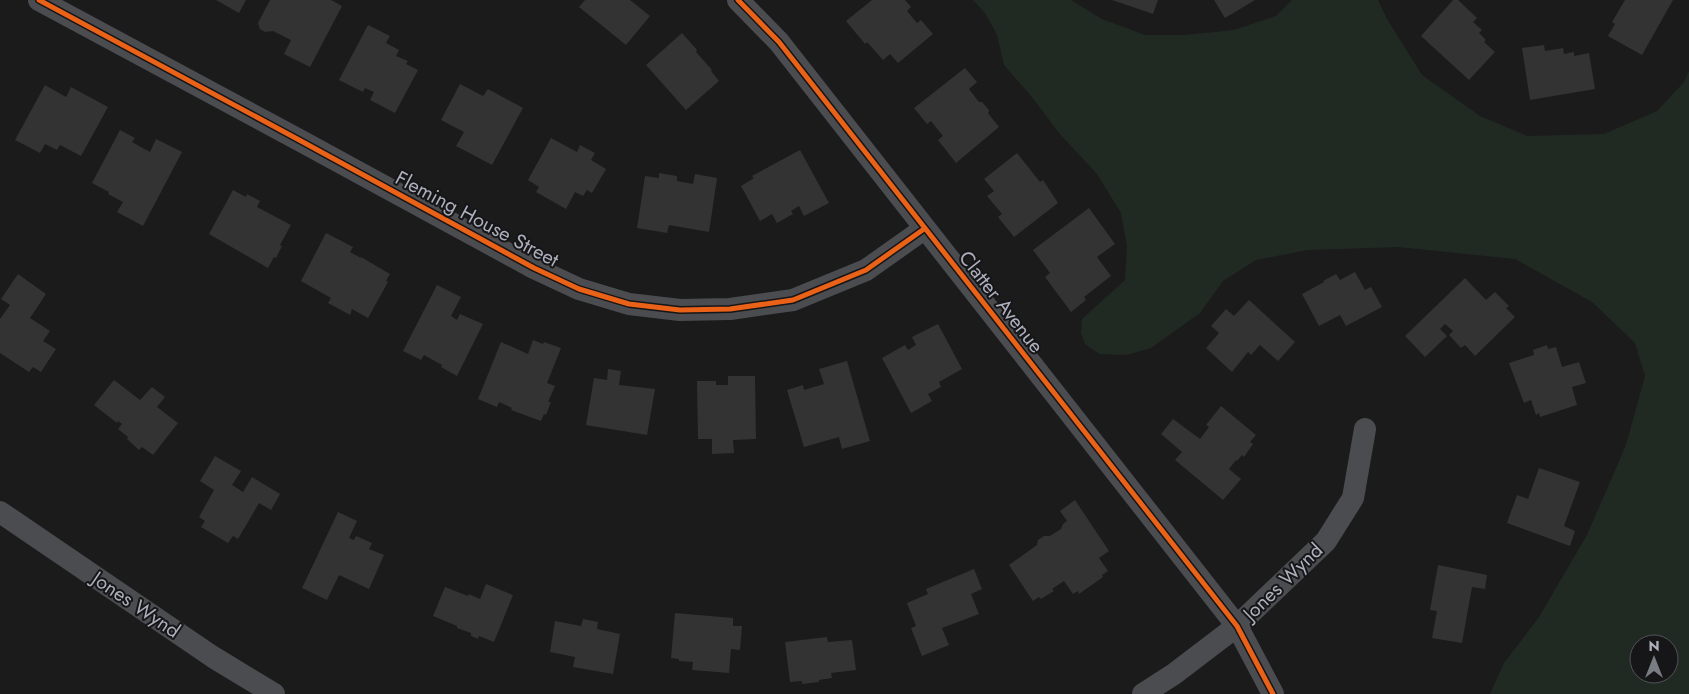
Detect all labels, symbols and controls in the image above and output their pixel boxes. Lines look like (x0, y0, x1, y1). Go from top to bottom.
street label: Fleming House Street (390, 164, 564, 274)
street label: Clatter Avenue (952, 245, 1050, 359)
street label: Jones Wynd (1234, 536, 1329, 630)
street label: Jones Wynd (83, 563, 186, 645)
north arrow (1629, 634, 1679, 684)
text: N (1648, 636, 1660, 656)

